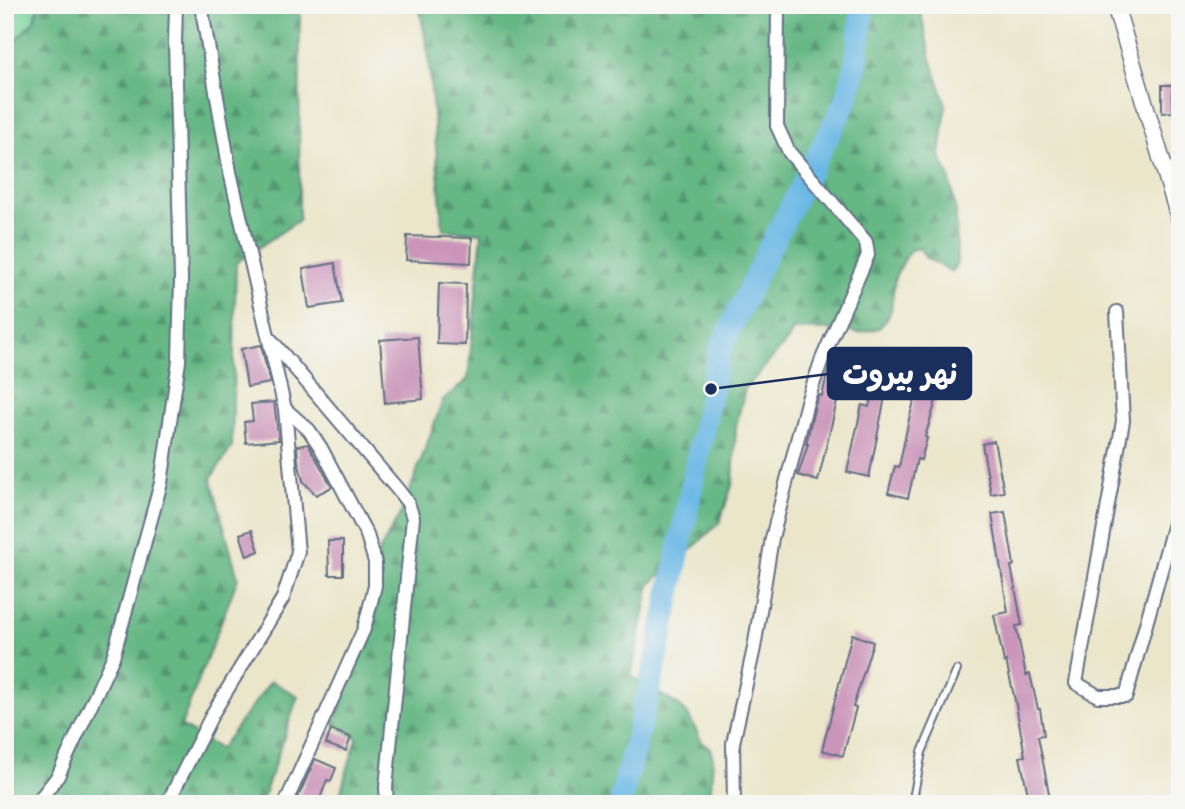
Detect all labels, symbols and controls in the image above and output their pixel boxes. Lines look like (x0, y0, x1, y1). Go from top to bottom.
callout: نهر بيروت (828, 348, 971, 399)
text: نهر بيروت (842, 355, 958, 399)

